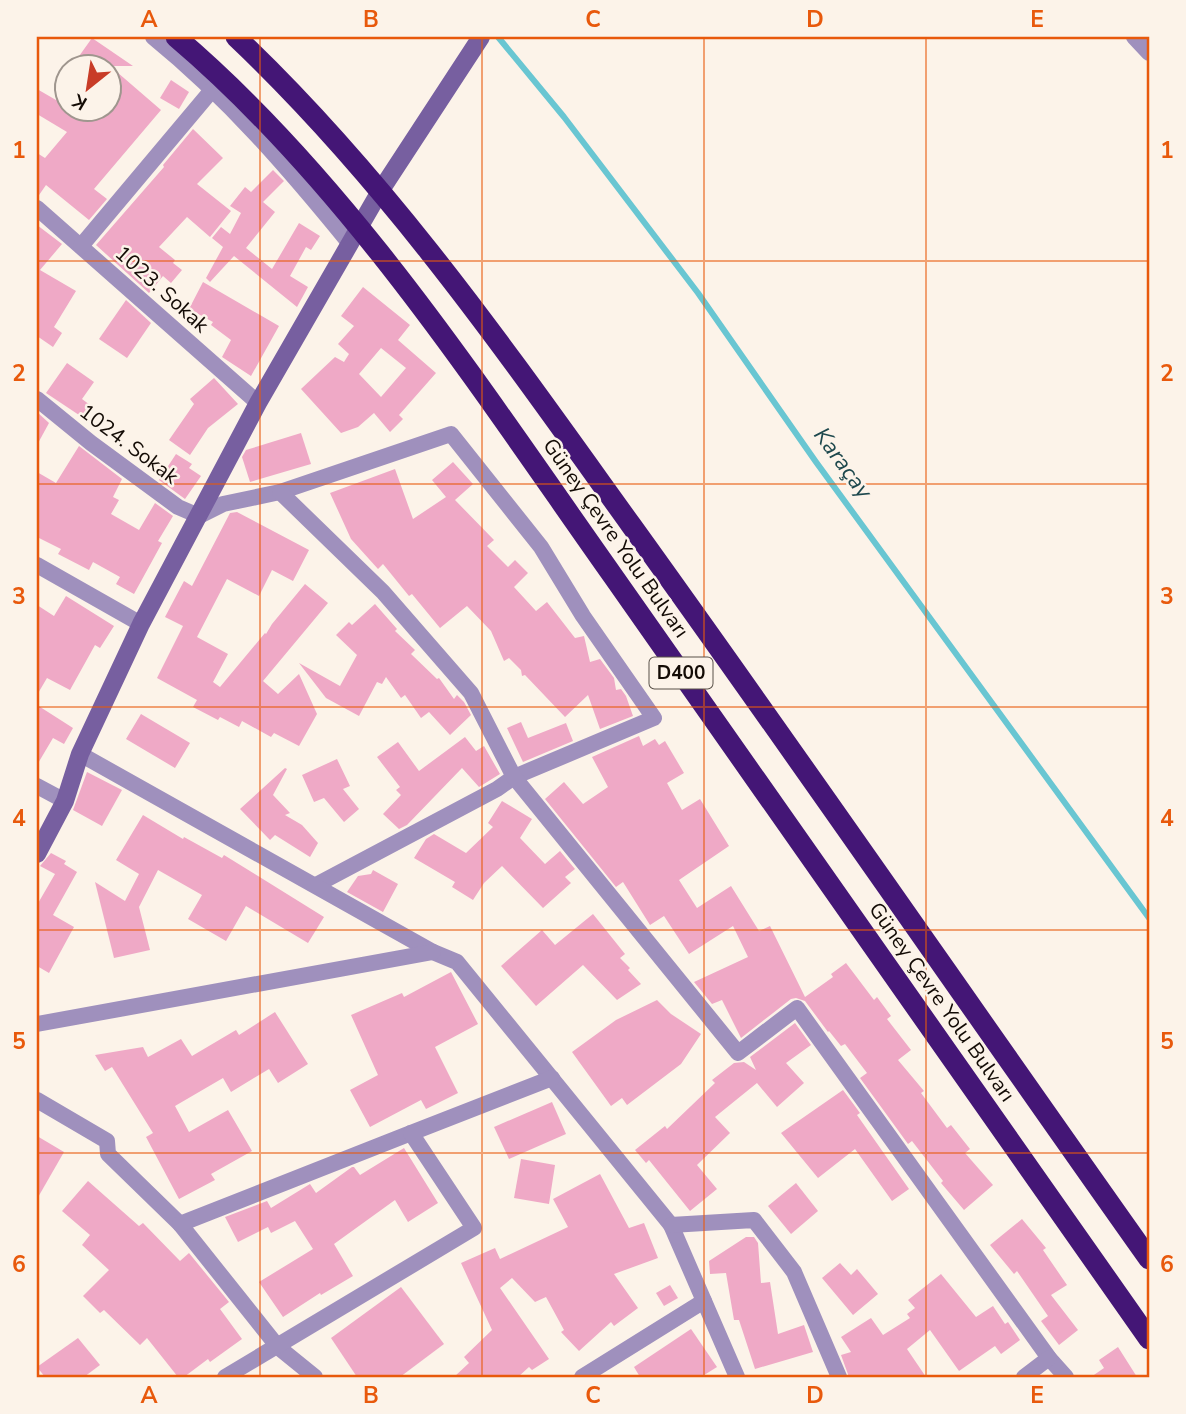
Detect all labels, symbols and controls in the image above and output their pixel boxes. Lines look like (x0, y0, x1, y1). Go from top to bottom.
text: A (140, 4, 158, 35)
text: B (363, 4, 379, 35)
text: C (585, 4, 601, 35)
text: D (806, 4, 824, 35)
text: E (1030, 4, 1044, 35)
north arrow (52, 52, 122, 122)
text: K (67, 87, 92, 116)
text: 1 (12, 135, 26, 166)
text: 1 (1160, 135, 1174, 166)
street label: 1023. Sokak (109, 239, 215, 339)
text: 2 (12, 358, 26, 389)
text: 2 (1160, 358, 1174, 389)
street label: 1024. Sokak (74, 398, 185, 491)
water label: Karaçay (807, 421, 880, 506)
street label: Güney Çevre Yolu Bulvarı (536, 433, 696, 643)
text: 3 (12, 581, 26, 612)
text: 3 (1160, 581, 1174, 612)
road number: D400 (650, 658, 712, 688)
text: 4 (12, 803, 26, 834)
text: 4 (1160, 803, 1174, 834)
street label: Güney Çevre Yolu Bulvarı (862, 897, 1022, 1107)
text: 5 (12, 1026, 26, 1057)
text: 5 (1160, 1026, 1174, 1057)
text: 6 (12, 1249, 26, 1280)
text: 6 (1160, 1249, 1174, 1280)
text: A (140, 1380, 158, 1411)
text: B (363, 1380, 379, 1411)
text: C (585, 1380, 601, 1411)
text: D (806, 1380, 824, 1411)
text: E (1030, 1380, 1044, 1411)

